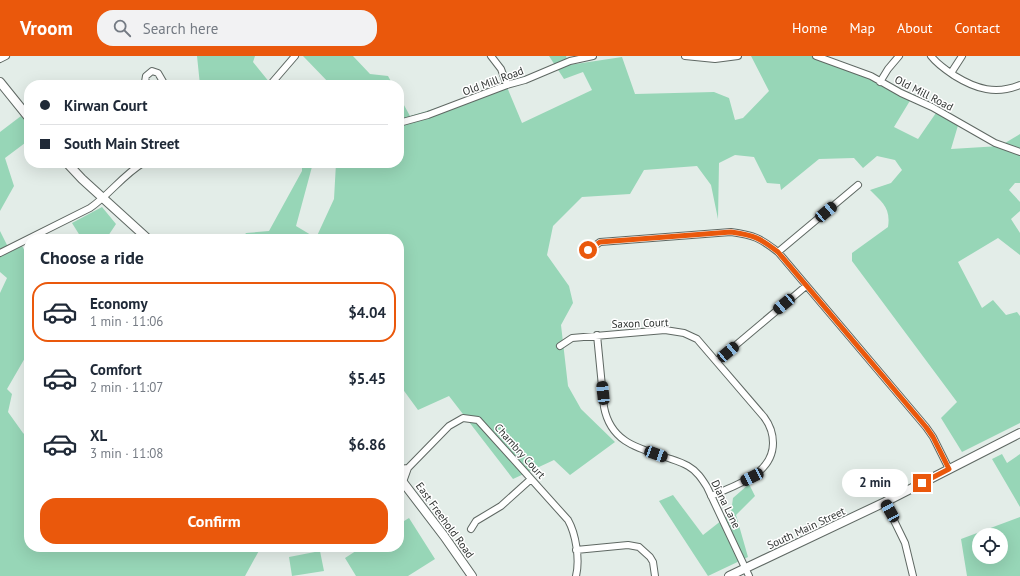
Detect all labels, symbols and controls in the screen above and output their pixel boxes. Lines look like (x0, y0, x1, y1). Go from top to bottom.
search box (97, 10, 377, 46)
text: Vroom (20, 16, 73, 40)
icon: search (111, 17, 133, 39)
text: Search here (143, 19, 218, 38)
text: Home (792, 19, 827, 37)
text: Map (849, 19, 875, 37)
text: About (897, 19, 933, 37)
text: Contact (955, 19, 1000, 37)
street label: Old Mill Road (461, 63, 525, 99)
street label: Old Mill Road (892, 72, 956, 114)
text: Kirwan Court (64, 96, 148, 115)
text: South Main Street (64, 134, 180, 153)
car (813, 200, 839, 224)
route start (579, 241, 597, 259)
text: Choose a ride (40, 246, 144, 269)
car (771, 292, 797, 316)
icon: car (42, 294, 78, 330)
text: Economy (90, 294, 148, 313)
text: $4.04 (348, 303, 386, 322)
text: 1 min · 11:06 (90, 313, 163, 330)
street label: Saxon Court (611, 315, 669, 331)
car (715, 340, 741, 364)
icon: car (42, 360, 78, 396)
text: Comfort (90, 360, 142, 379)
text: $5.45 (348, 369, 386, 388)
text: 2 min · 11:07 (90, 379, 163, 396)
car (596, 380, 610, 406)
street label: Chambry Court (492, 420, 549, 482)
icon: car (42, 426, 78, 462)
text: XL (90, 426, 107, 445)
text: $6.86 (348, 435, 386, 454)
car (643, 444, 669, 464)
text: 3 min · 11:08 (90, 445, 163, 462)
car (739, 466, 765, 488)
callout: 2 min (842, 469, 908, 497)
text: 2 min (859, 474, 891, 491)
route end (913, 474, 931, 492)
street label: Diana Lane (708, 477, 744, 531)
street label: East Freehold Road (413, 479, 477, 561)
button: Confirm (40, 498, 388, 544)
car (879, 498, 901, 524)
street label: South Main Street (765, 504, 847, 552)
map controls (972, 528, 1008, 564)
button: locate (972, 528, 1008, 564)

